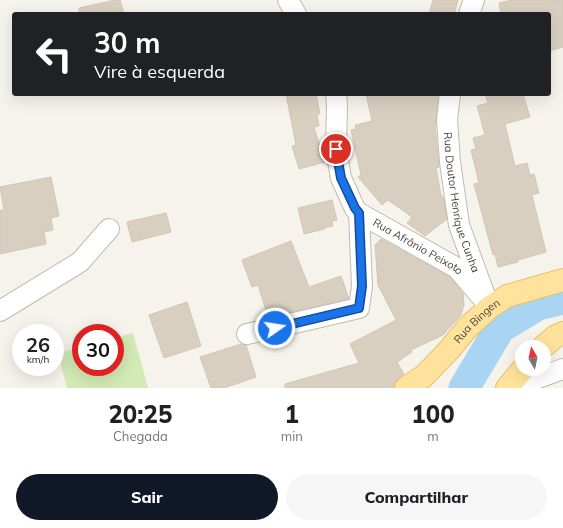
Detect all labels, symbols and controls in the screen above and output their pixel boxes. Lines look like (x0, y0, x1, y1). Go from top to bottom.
text: 30 m (94, 25, 160, 60)
icon: left (28, 28, 80, 80)
text: Vire à esquerda (94, 60, 225, 83)
street label: Rua Doutor Henrique Cunha (441, 131, 483, 274)
pin (319, 132, 353, 166)
icon: arrive (325, 138, 347, 160)
street label: Rua Afrânio Peixoto (370, 215, 466, 277)
street label: Rua Bingen (450, 296, 502, 346)
position arrow (254, 307, 296, 349)
speed limit sign: 30 (72, 324, 124, 376)
text: 26 (26, 332, 50, 357)
north arrow (515, 340, 551, 376)
map controls (515, 340, 551, 376)
text: km/h (27, 353, 49, 366)
text: 20:25 (108, 399, 172, 429)
text: 1 (285, 399, 299, 429)
text: 100 (411, 399, 455, 429)
text: Chegada (113, 428, 168, 444)
text: min (281, 428, 303, 444)
text: m (427, 428, 439, 444)
button: Sair (16, 474, 278, 520)
button: Compartilhar (286, 474, 547, 520)

